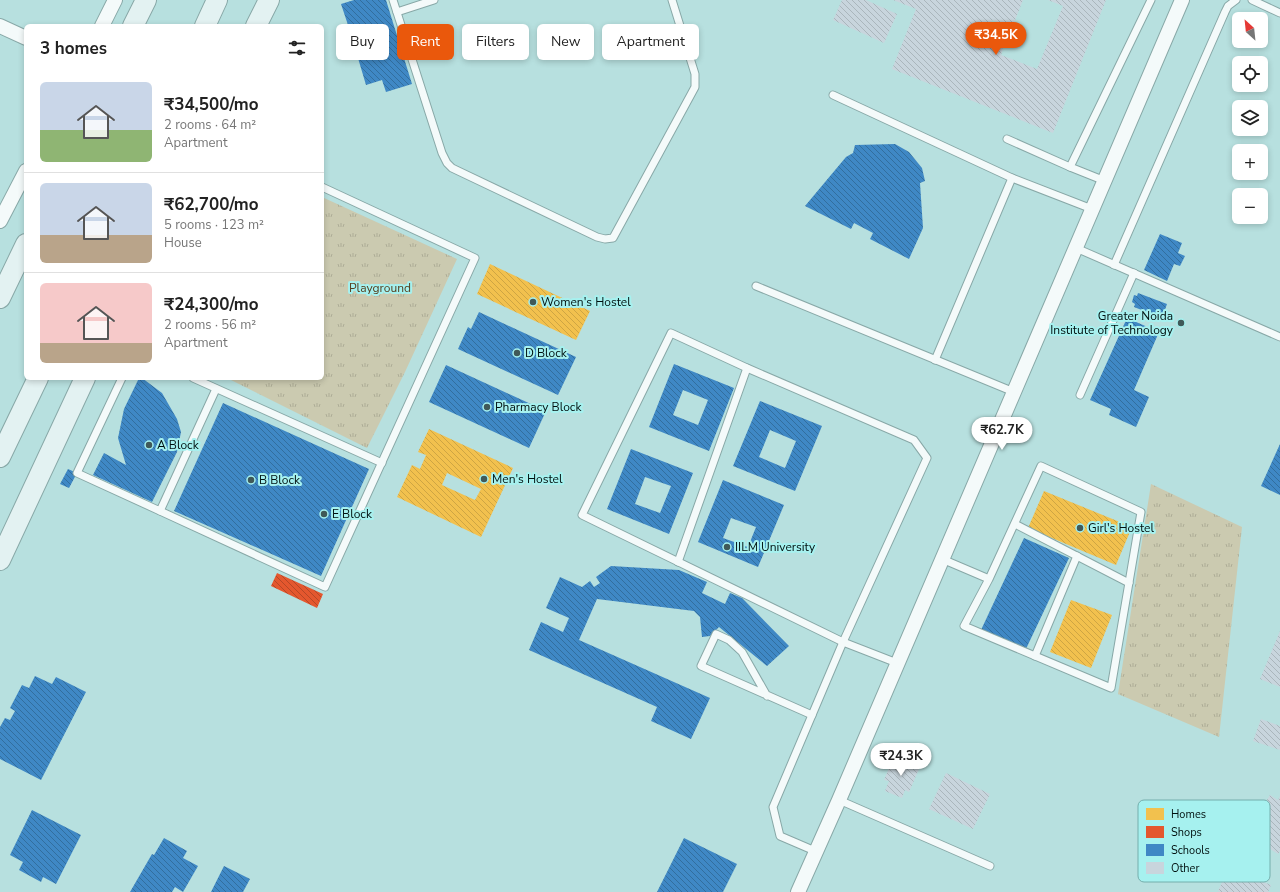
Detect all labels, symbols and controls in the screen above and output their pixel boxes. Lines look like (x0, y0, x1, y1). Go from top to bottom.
north arrow (1232, 12, 1268, 48)
map controls (1232, 12, 1268, 224)
pin: ₹34.5K (963, 22, 1029, 56)
chip: Buy (336, 24, 389, 60)
chip: Rent (397, 24, 454, 60)
chip: Filters (462, 24, 529, 60)
chip: New (537, 24, 594, 60)
chip: Apartment (602, 24, 699, 60)
text: ₹34.5K (974, 26, 1018, 44)
text: 3 homes (40, 37, 107, 60)
icon: filters (286, 37, 308, 59)
button: locate (1232, 56, 1268, 92)
text: ₹34,500/mo (164, 93, 258, 116)
icon: home (72, 98, 120, 146)
button: layers (1232, 100, 1268, 136)
text: 2 rooms · 64 m² (164, 116, 256, 134)
text: Apartment (164, 134, 227, 152)
button: + (1232, 144, 1268, 180)
button: − (1232, 188, 1268, 224)
text: ₹62,700/mo (164, 193, 258, 216)
icon: home (72, 199, 120, 247)
text: 5 rooms · 123 m² (164, 216, 264, 234)
text: House (164, 234, 202, 252)
park label: Playground (349, 280, 411, 296)
text: ₹24,300/mo (164, 293, 258, 316)
place label: Women's Hostel (541, 294, 631, 310)
marker: Women's Hostel (528, 297, 538, 307)
icon: home (72, 299, 120, 347)
place label: Greater Noida Institute of Technology (1050, 308, 1174, 338)
text: 2 rooms · 56 m² (164, 316, 256, 334)
marker: Greater Noida Institute of Technology (1176, 318, 1186, 328)
text: Apartment (164, 334, 227, 352)
place label: D Block (525, 345, 568, 361)
marker: D Block (512, 348, 522, 358)
place label: Pharmacy Block (495, 399, 582, 415)
marker: Pharmacy Block (482, 402, 492, 412)
pin: ₹62.7K (969, 417, 1035, 451)
text: ₹62.7K (980, 421, 1024, 439)
place label: A Block (157, 437, 200, 453)
marker: A Block (144, 440, 154, 450)
place label: Men's Hostel (492, 471, 563, 487)
place label: B Block (259, 472, 301, 488)
marker: Men's Hostel (479, 474, 489, 484)
marker: B Block (246, 475, 256, 485)
place label: E Block (332, 506, 373, 522)
marker: E Block (319, 509, 329, 519)
place label: Girl's Hostel (1088, 520, 1154, 536)
marker: Girl's Hostel (1075, 523, 1085, 533)
place label: IILM University (735, 539, 816, 555)
marker: IILM University (722, 542, 732, 552)
pin: ₹24.3K (868, 743, 934, 777)
text: ₹24.3K (879, 747, 923, 765)
legend (1138, 800, 1270, 882)
text: Homes (1171, 807, 1206, 822)
text: Shops (1171, 825, 1202, 840)
text: Schools (1171, 843, 1210, 858)
text: Other (1171, 861, 1199, 876)

